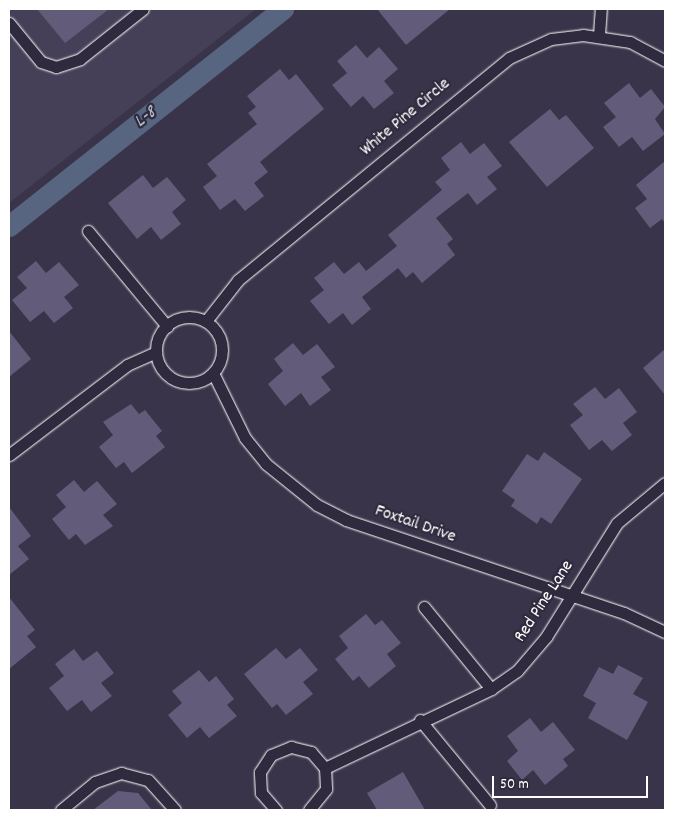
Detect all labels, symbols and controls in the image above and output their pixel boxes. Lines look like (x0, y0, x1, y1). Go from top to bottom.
street label: White Pine Circle (357, 74, 455, 162)
water label: L-8 (130, 102, 162, 134)
street label: Foxtail Drive (372, 501, 458, 549)
street label: Red Pine Lane (511, 557, 579, 647)
scale bar (494, 766, 650, 798)
text: 50 m (500, 774, 529, 796)

